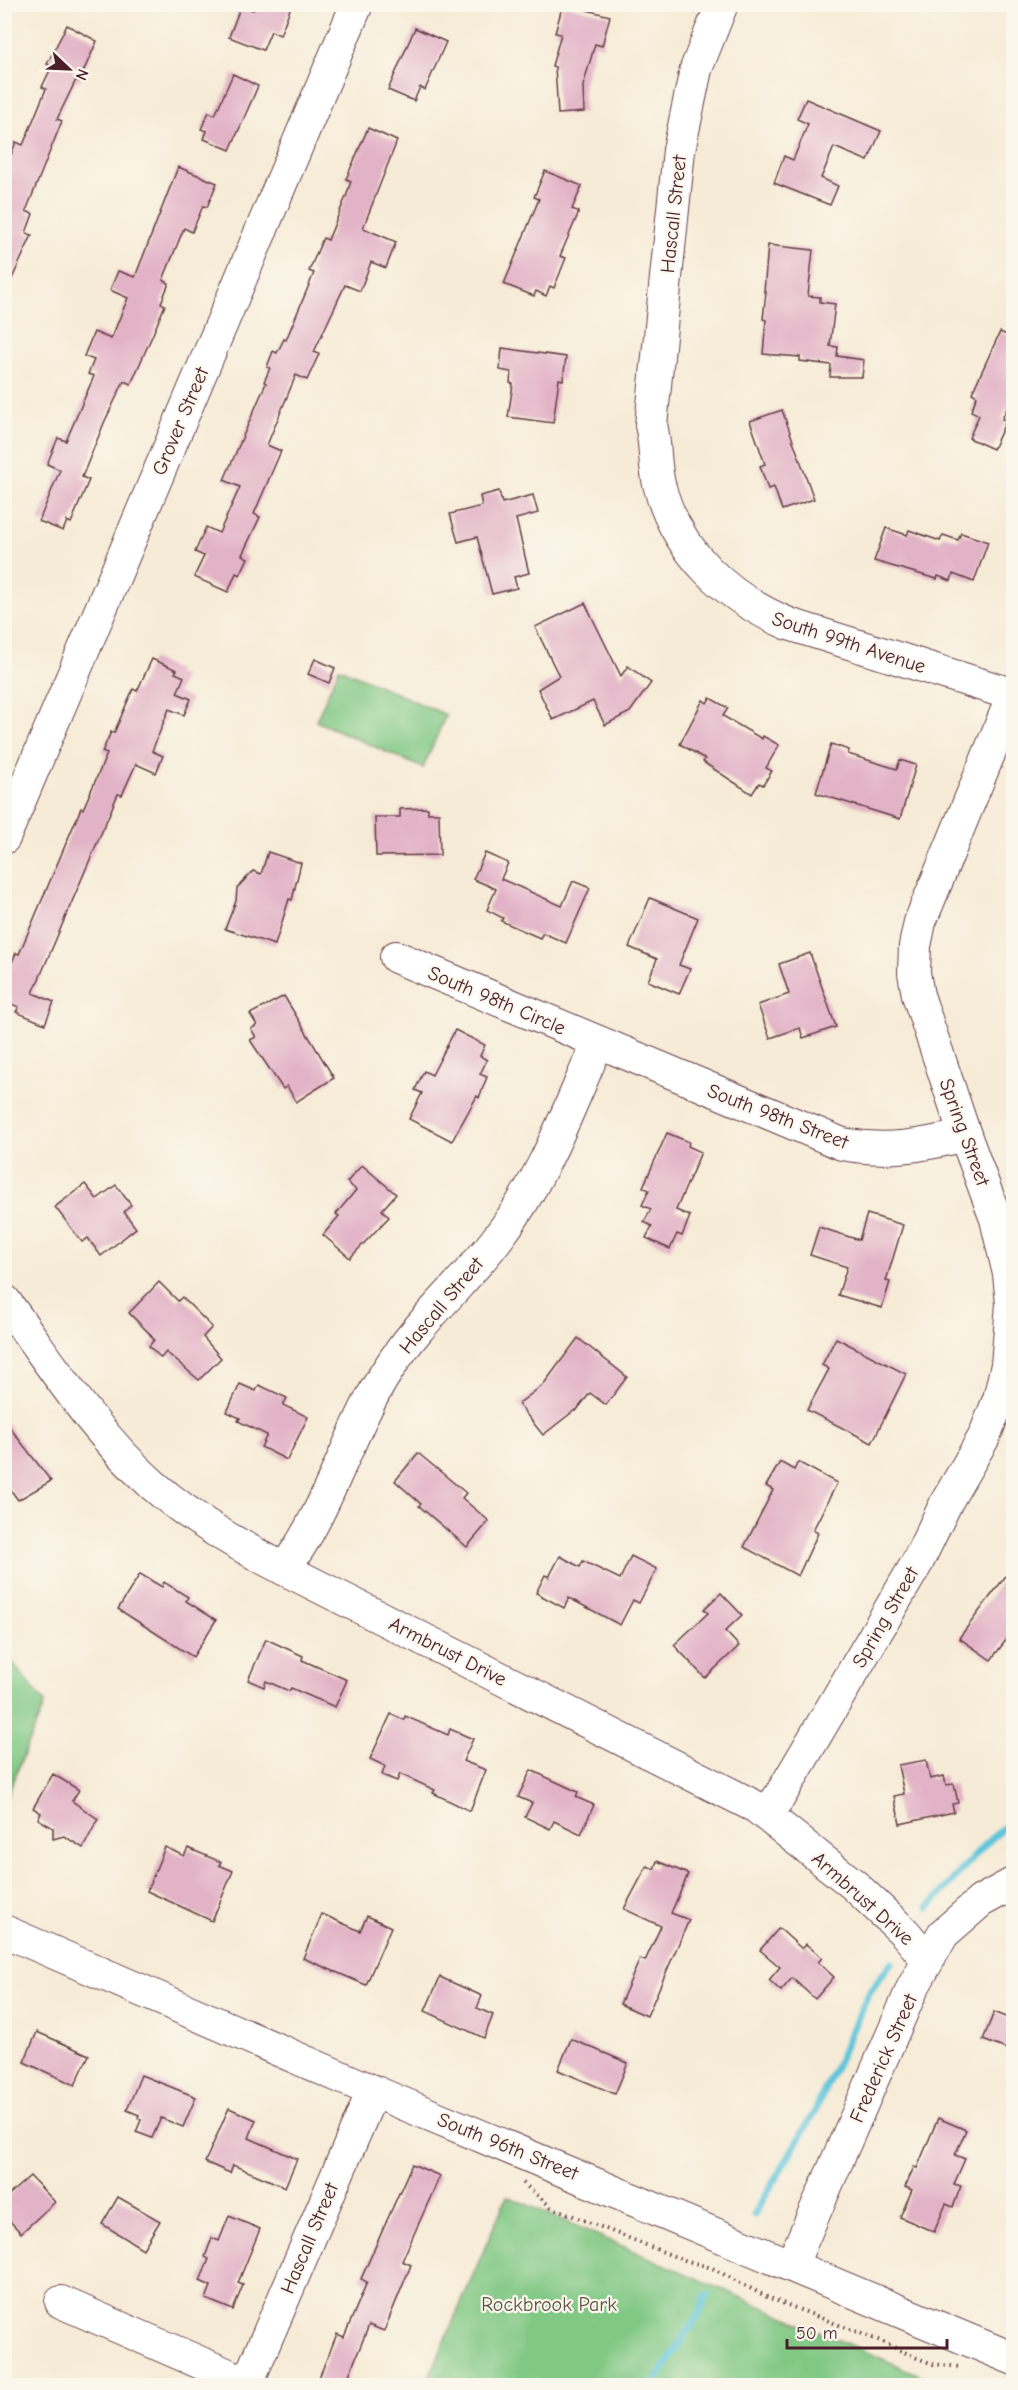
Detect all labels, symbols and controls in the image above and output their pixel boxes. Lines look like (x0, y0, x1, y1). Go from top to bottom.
north arrow (39, 39, 99, 99)
text: N (72, 66, 92, 83)
street label: Hascall Street (656, 153, 691, 274)
street label: Grover Street (147, 363, 214, 479)
street label: South 99th Avenue (769, 607, 929, 678)
street label: South 98th Circle (425, 961, 569, 1040)
street label: Spring Street (934, 1075, 995, 1190)
street label: South 98th Street (704, 1079, 853, 1154)
street label: Hascall Street (394, 1252, 489, 1358)
street label: Spring Street (847, 1562, 924, 1672)
street label: Armbrust Drive (385, 1612, 510, 1691)
street label: Armbrust Drive (807, 1847, 918, 1950)
street label: Frederick Street (845, 1989, 923, 2126)
street label: South 96th Street (434, 2108, 583, 2186)
street label: Hascall Street (276, 2178, 344, 2297)
park label: Rockbrook Park (481, 2293, 617, 2316)
scale bar (787, 2312, 948, 2350)
text: 50 m (796, 2323, 838, 2344)

